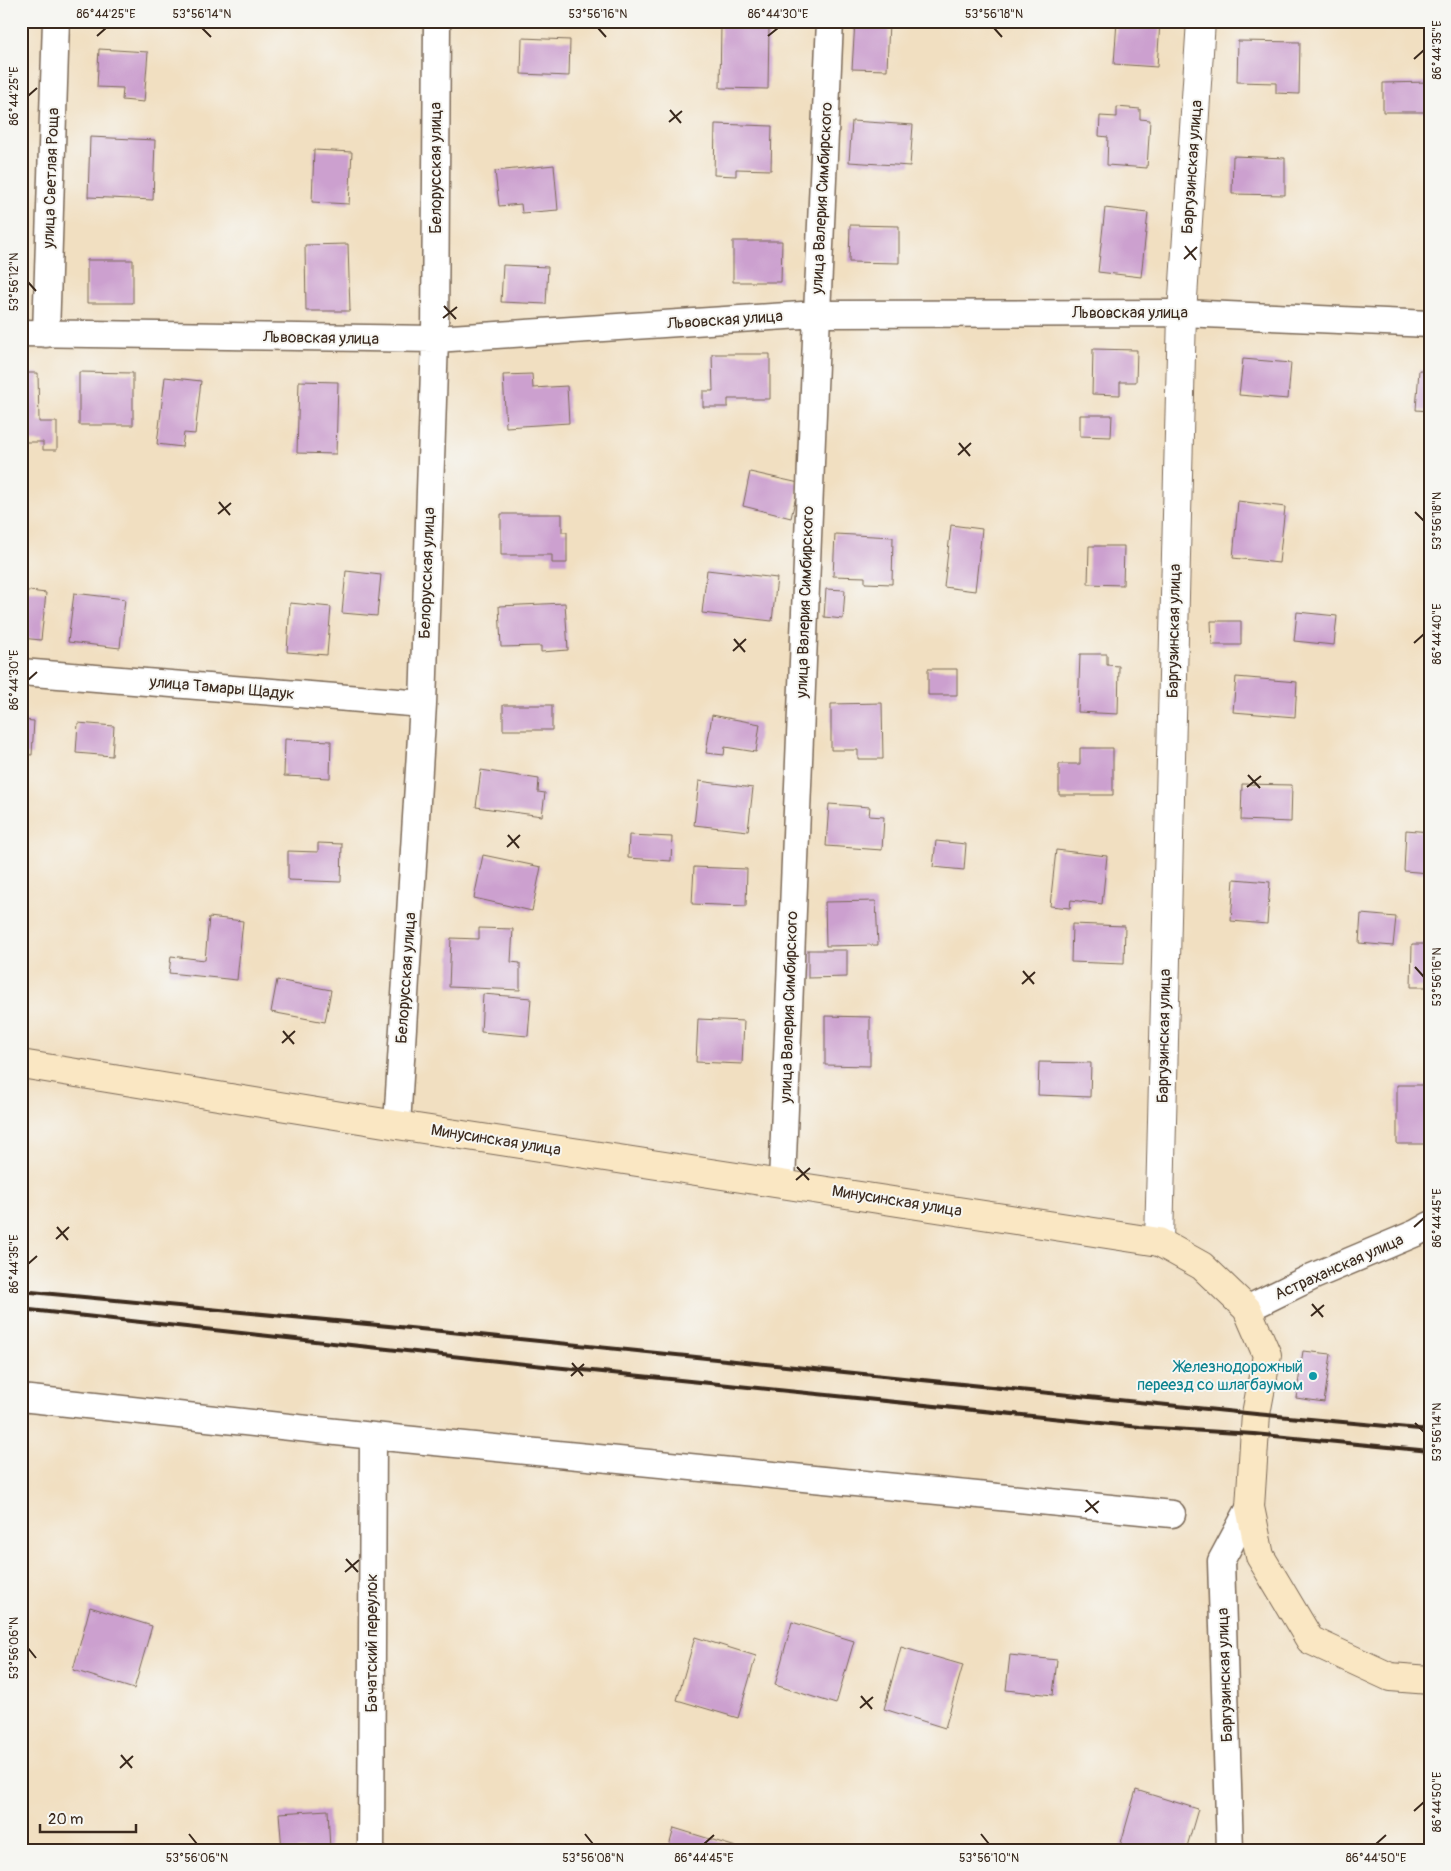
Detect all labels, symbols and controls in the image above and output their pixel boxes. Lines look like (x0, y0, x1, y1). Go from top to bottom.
text: 86°44'25"E (77, 7, 135, 22)
text: 53°56'14"N (173, 7, 231, 22)
text: 53°56'16"N (569, 7, 627, 22)
text: 86°44'30"E (748, 7, 808, 22)
text: 53°56'18"N (965, 7, 1023, 22)
text: 86°44'35"E (1430, 21, 1445, 79)
text: 86°44'25"E (7, 67, 22, 125)
street label: Баргузинская улица (1177, 99, 1207, 235)
street label: улица Валерия Симбирского (807, 101, 837, 295)
street label: Белорусская улица (426, 102, 446, 234)
street label: улица Светлая Роща (39, 107, 63, 250)
text: 53°56'12"N (7, 253, 22, 311)
street label: Львовская улица (1071, 303, 1188, 323)
street label: Львовская улица (665, 306, 784, 334)
street label: Львовская улица (262, 327, 379, 349)
text: 53°56'18"N (1430, 492, 1445, 550)
street label: улица Валерия Симбирского (792, 505, 818, 699)
street label: Белорусская улица (415, 507, 439, 639)
street label: Баргузинская улица (1163, 564, 1185, 698)
text: 86°44'40"E (1430, 604, 1445, 664)
text: 86°44'30"E (7, 650, 22, 710)
street label: улица Тамары Щадук (148, 672, 295, 704)
street label: улица Валерия Симбирского (776, 910, 802, 1104)
street label: Белорусская улица (391, 912, 421, 1044)
text: 53°56'16"N (1430, 948, 1445, 1006)
street label: Баргузинская улица (1153, 969, 1175, 1103)
street label: Минусинская улица (430, 1120, 562, 1160)
street label: Минусинская улица (831, 1181, 963, 1221)
text: 86°44'45"E (1430, 1188, 1445, 1248)
street label: Астраханская улица (1271, 1230, 1407, 1304)
text: 86°44'35"E (7, 1235, 22, 1293)
place label: Железнодорожный переезд со шлагбаумом (1137, 1357, 1303, 1395)
marker: Железнодорожный переезд со шлагбаумом (1307, 1370, 1319, 1382)
text: 53°56'14"N (1430, 1403, 1445, 1461)
street label: Бачатский переулок (362, 1574, 382, 1712)
street label: Баргузинская улица (1213, 1608, 1237, 1742)
text: 53°56'06"N (7, 1617, 22, 1679)
text: 86°44'50"E (1430, 1772, 1445, 1832)
scale bar (40, 1801, 136, 1833)
text: 20 m (48, 1810, 83, 1829)
text: 53°56'06"N (166, 1851, 228, 1866)
text: 53°56'08"N (562, 1851, 624, 1866)
text: 86°44'45"E (674, 1851, 734, 1866)
text: 53°56'10"N (959, 1851, 1019, 1866)
text: 86°44'50"E (1346, 1851, 1406, 1866)

